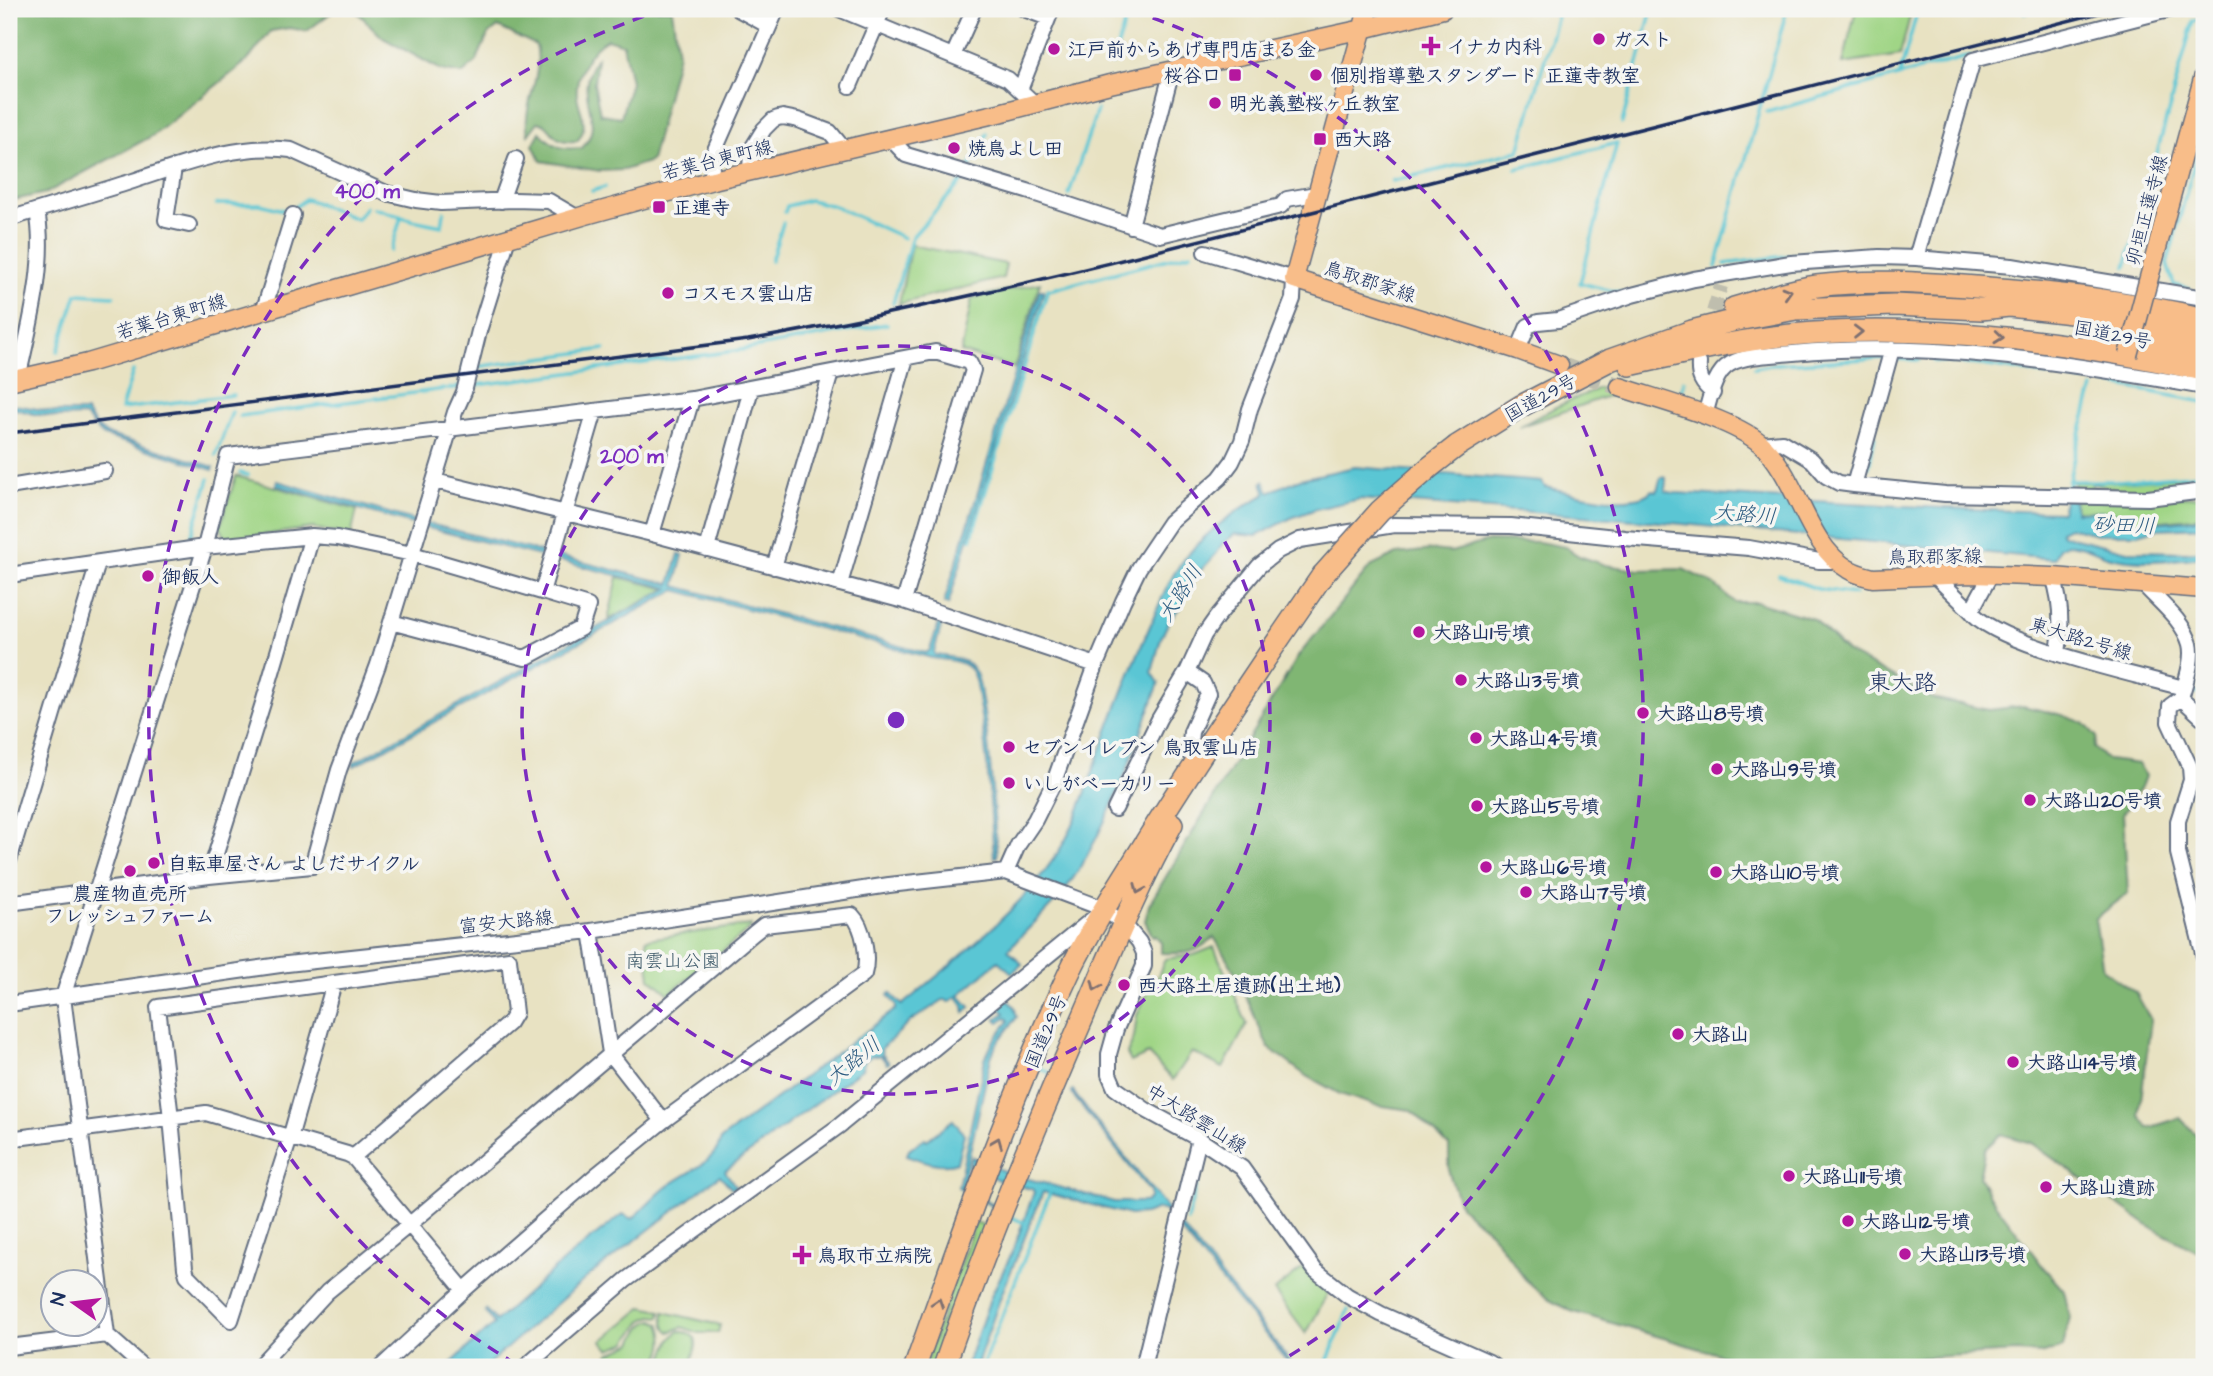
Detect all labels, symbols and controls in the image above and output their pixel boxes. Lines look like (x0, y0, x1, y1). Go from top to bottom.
place label: ガスト (1613, 27, 1672, 54)
marker: ガスト (1591, 31, 1607, 47)
place label: イナカ内科 (1447, 34, 1543, 61)
marker: イナカ内科 (1421, 36, 1441, 56)
place label: 江戸前からあげ専門店まる金 (1068, 37, 1316, 64)
marker: 江戸前からあげ専門店まる金 (1046, 41, 1062, 57)
place label: 桜谷口 (1164, 63, 1221, 90)
place label: 個別指導塾スタンダード 正蓮寺教室 (1330, 63, 1640, 90)
marker: 桜谷口 (1227, 67, 1243, 83)
marker: 個別指導塾スタンダード 正蓮寺教室 (1308, 67, 1324, 83)
place label: 明光義塾桜ヶ丘教室 (1229, 91, 1400, 118)
marker: 明光義塾桜ヶ丘教室 (1207, 95, 1223, 111)
place label: 西大路 (1334, 127, 1391, 154)
marker: 西大路 (1312, 131, 1328, 147)
street label: 若葉台東町線 (659, 134, 776, 187)
place label: 焼鳥よし田 (968, 136, 1063, 163)
marker: 焼鳥よし田 (946, 140, 962, 156)
street label: 卯垣正蓮寺線 (2120, 152, 2175, 269)
text: 400 m (334, 177, 400, 206)
place label: 正連寺 (673, 195, 730, 222)
marker: 正連寺 (651, 199, 667, 215)
street label: 鳥取郡家線 (1320, 255, 1419, 310)
place label: コスモス雲山店 (682, 281, 814, 308)
marker: コスモス雲山店 (660, 285, 676, 301)
one-way arrow (1781, 286, 1793, 301)
street label: 若葉台東町線 (113, 288, 230, 347)
street label: 国道29号 (2072, 315, 2154, 356)
one-way arrow (1853, 324, 1864, 340)
one-way arrow (1994, 329, 2005, 344)
street label: 国道29号 (1500, 367, 1582, 429)
text: 200 m (599, 442, 664, 471)
water label: 大路川 (1713, 498, 1777, 531)
water label: 砂田川 (2092, 510, 2156, 541)
street label: 鳥取郡家線 (1887, 543, 1983, 572)
water label: 大路川 (1151, 559, 1210, 628)
place label: 御飯人 (162, 564, 219, 591)
marker: 御飯人 (140, 568, 156, 584)
street label: 東大路2号線 (2026, 611, 2135, 668)
place label: 大路山1号墳 (1433, 620, 1530, 647)
marker: 大路山1号墳 (1411, 624, 1427, 640)
district label: 東大路 (1868, 667, 1937, 699)
place label: 大路山3号墳 (1475, 668, 1580, 695)
marker: 大路山3号墳 (1453, 672, 1469, 688)
place label: 大路山8号墳 (1657, 701, 1764, 728)
marker: 大路山8号墳 (1635, 705, 1651, 721)
centre of rings (884, 708, 908, 732)
place label: 大路山4号墳 (1490, 726, 1598, 753)
marker: 大路山4号墳 (1468, 730, 1484, 746)
place label: セブンイレブン 鳥取雲山店 (1023, 735, 1259, 762)
marker: セブンイレブン 鳥取雲山店 (1001, 739, 1017, 755)
place label: 大路山9号墳 (1731, 757, 1837, 784)
marker: 大路山9号墳 (1709, 761, 1725, 777)
place label: いしがベーカリー (1023, 771, 1175, 798)
marker: いしがベーカリー (1001, 775, 1017, 791)
place label: 大路山20号墳 (2044, 788, 2162, 815)
marker: 大路山20号墳 (2022, 792, 2038, 808)
place label: 大路山5号墳 (1491, 794, 1599, 821)
marker: 大路山5号墳 (1469, 798, 1485, 814)
place label: 自転車屋さん よしだサイクル (168, 851, 420, 878)
marker: 自転車屋さん よしだサイクル (146, 855, 162, 871)
place label: 大路山6号墳 (1500, 855, 1607, 882)
marker: 大路山6号墳 (1478, 859, 1494, 875)
place label: 大路山10号墳 (1730, 860, 1839, 887)
marker: 農産物直売所 フレッシュファーム (122, 863, 138, 879)
marker: 大路山10号墳 (1708, 864, 1724, 880)
place label: 大路山7号墳 (1540, 880, 1647, 907)
place label: 農産物直売所 フレッシュファーム (46, 881, 214, 930)
one-way arrow (1133, 882, 1147, 894)
marker: 大路山7号墳 (1518, 884, 1534, 900)
street label: 富安大路線 (457, 904, 555, 941)
park label: 南雲山公園 (625, 948, 721, 975)
place label: 西大路土居遺跡(出土地) (1138, 973, 1341, 1000)
marker: 西大路土居遺跡(出土地) (1116, 977, 1132, 993)
one-way arrow (1090, 979, 1104, 992)
street label: 国道29号 (1019, 990, 1074, 1073)
place label: 大路山 (1692, 1022, 1749, 1049)
marker: 大路山 (1670, 1026, 1686, 1042)
water label: 大路川 (820, 1030, 887, 1092)
place label: 大路山14号墳 (2027, 1050, 2137, 1077)
marker: 大路山14号墳 (2005, 1054, 2021, 1070)
street label: 中大路雲山線 (1141, 1078, 1252, 1161)
one-way arrow (989, 1137, 1003, 1149)
place label: 大路山11号墳 (1803, 1164, 1903, 1191)
marker: 大路山11号墳 (1781, 1168, 1797, 1184)
place label: 大路山遺跡 (2060, 1175, 2155, 1202)
marker: 大路山遺跡 (2038, 1179, 2054, 1195)
place label: 大路山12号墳 (1862, 1209, 1970, 1236)
marker: 大路山12号墳 (1840, 1213, 1856, 1229)
place label: 大路山13号墳 (1919, 1242, 2026, 1269)
place label: 鳥取市立病院 (818, 1243, 932, 1270)
marker: 鳥取市立病院 (792, 1245, 812, 1265)
marker: 大路山13号墳 (1897, 1246, 1913, 1262)
north arrow (38, 1268, 108, 1338)
text: N (44, 1290, 74, 1308)
one-way arrow (930, 1297, 944, 1309)

